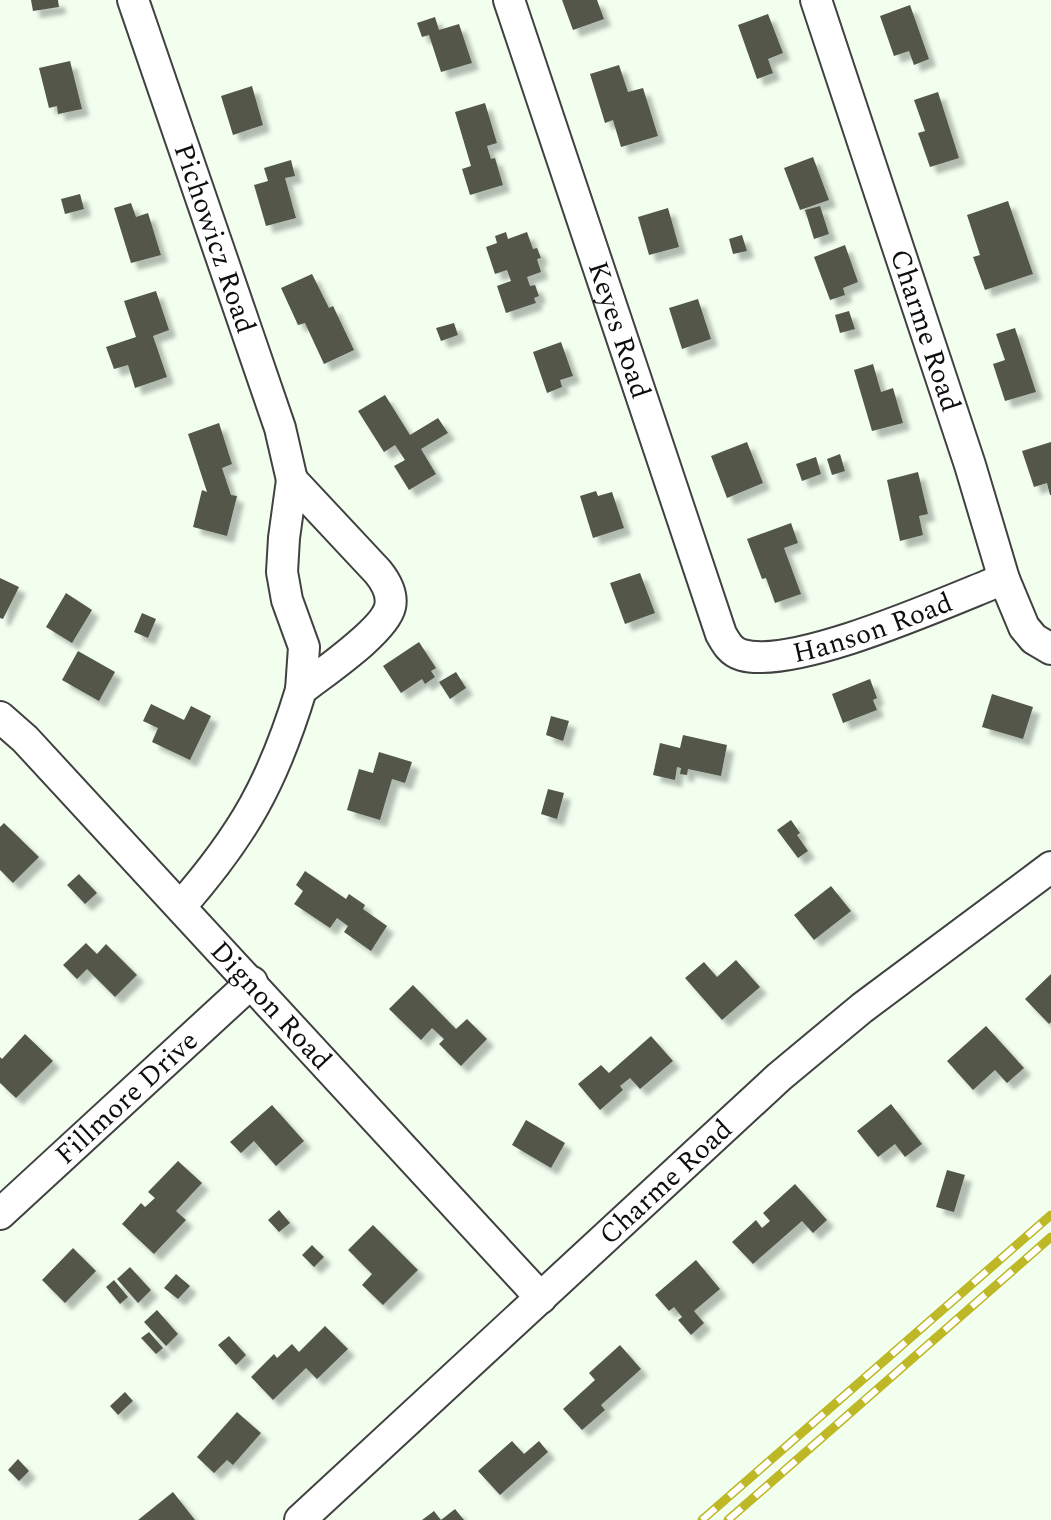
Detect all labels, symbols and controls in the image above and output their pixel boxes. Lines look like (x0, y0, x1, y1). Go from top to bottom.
street label: Pichowicz Road (162, 138, 267, 339)
street label: Charme Road (878, 243, 972, 417)
street label: Keyes Road (576, 256, 662, 404)
street label: Hanson Road (788, 581, 959, 675)
street label: Dignon Road (200, 931, 342, 1080)
street label: Fillmore Drive (45, 1020, 208, 1175)
street label: Charme Road (589, 1109, 742, 1255)

